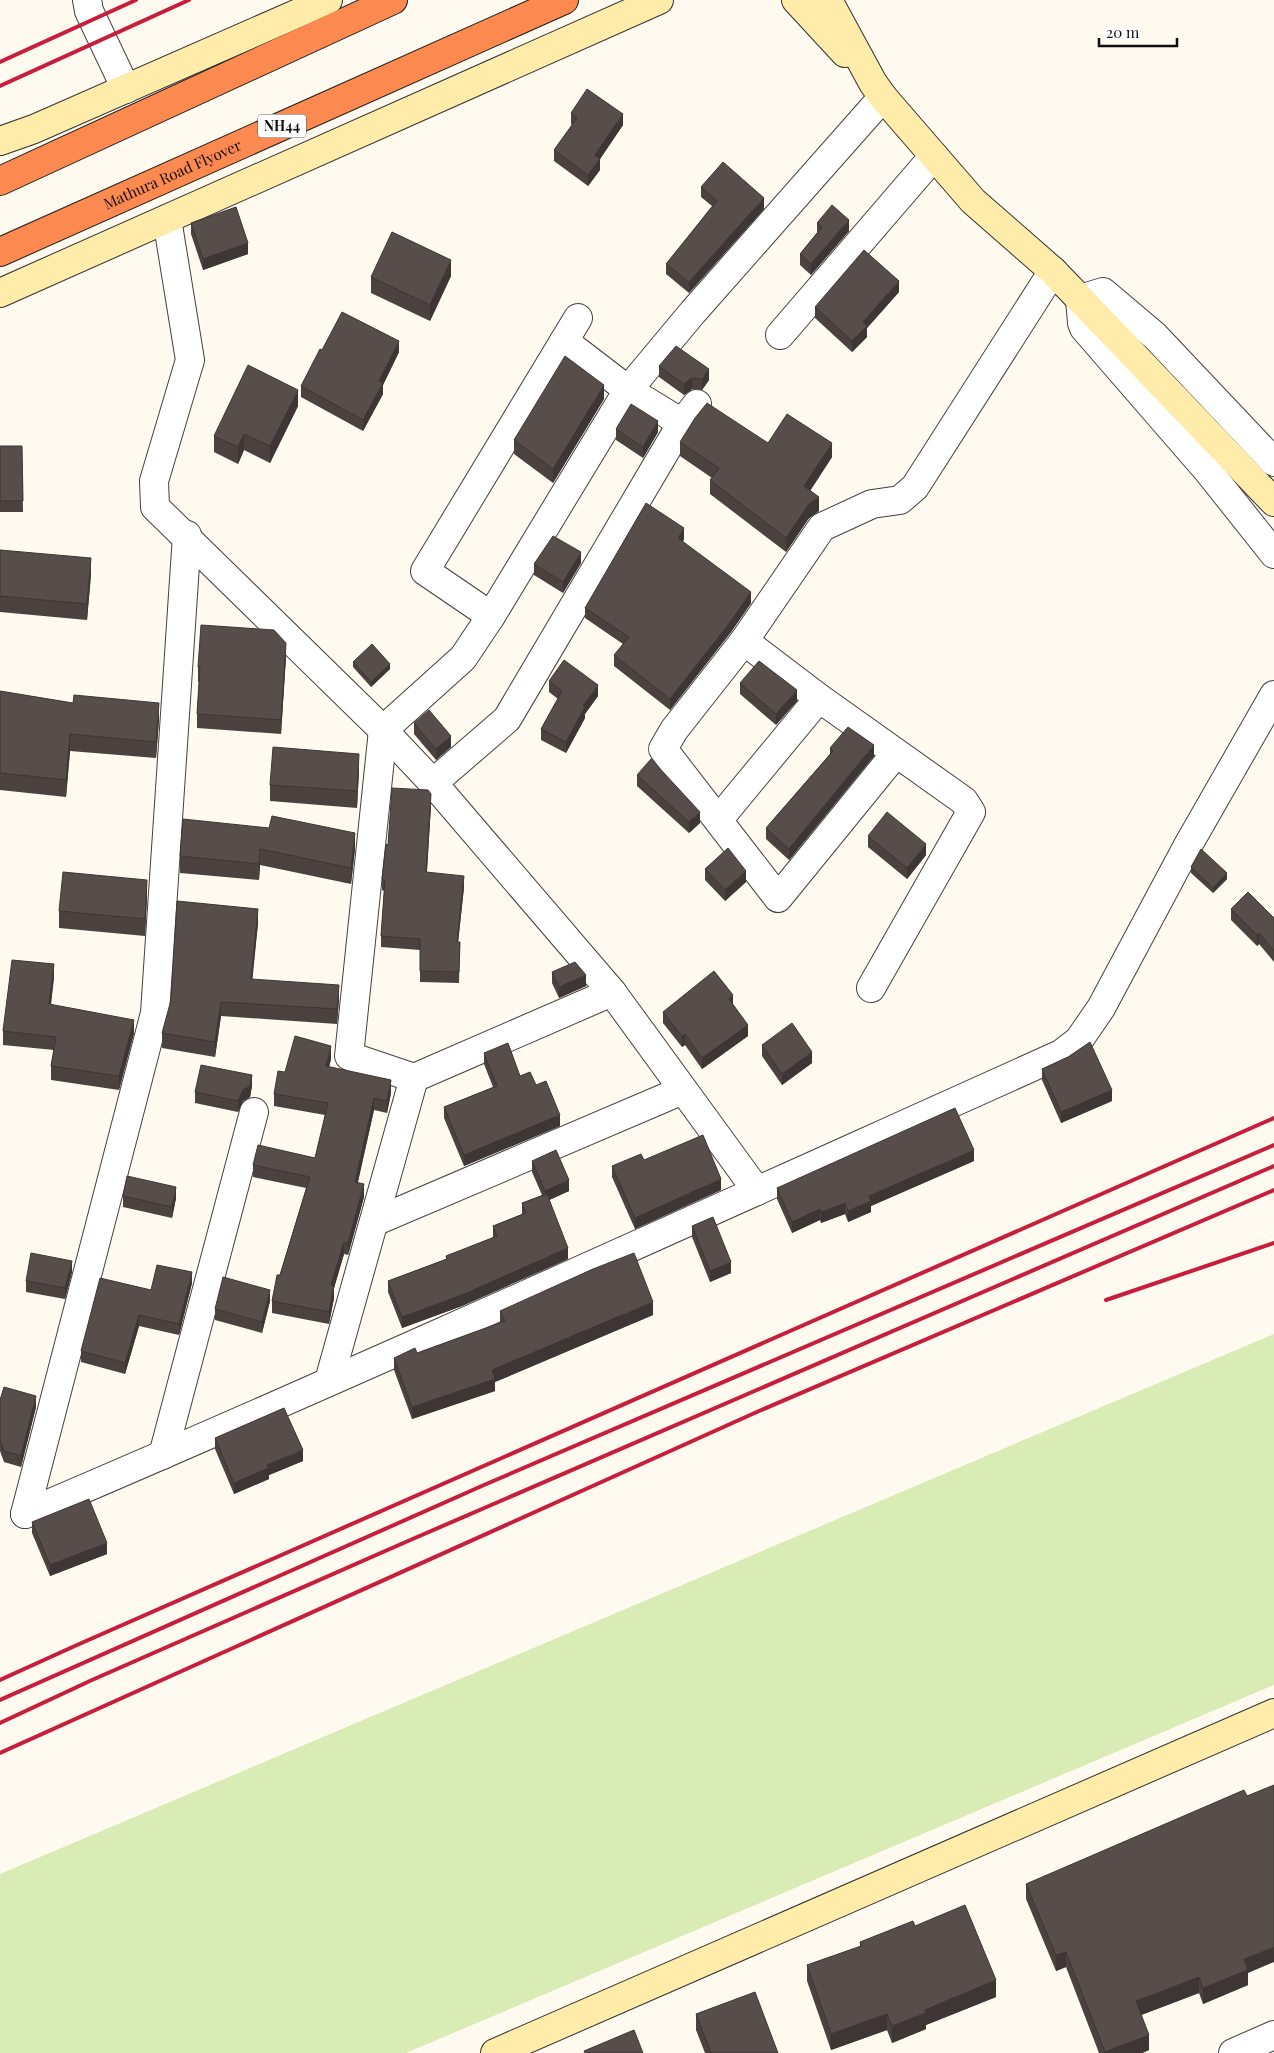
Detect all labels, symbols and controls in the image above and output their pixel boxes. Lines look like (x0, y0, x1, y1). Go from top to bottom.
scale bar (1099, 15, 1176, 47)
text: 20 m (1106, 22, 1140, 42)
road number: NH44 (258, 114, 306, 138)
street label: Mathura Road Flyover (100, 134, 244, 213)

